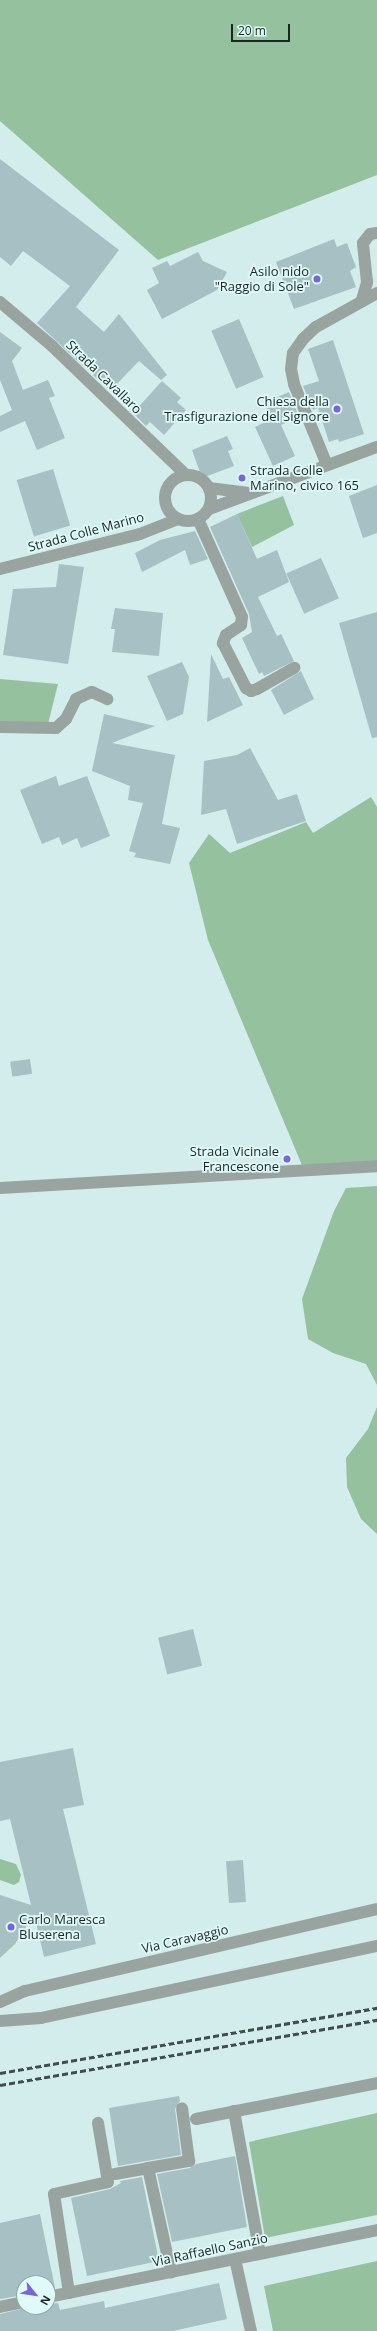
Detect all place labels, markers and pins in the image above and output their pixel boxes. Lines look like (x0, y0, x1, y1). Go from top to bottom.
place label: Asilo nido "Raggio di Sole" (215, 264, 309, 295)
marker: Asilo nido "Raggio di Sole" (312, 274, 322, 284)
place label: Chiesa della Trasfigurazione del Signore (164, 394, 329, 425)
marker: Chiesa della Trasfigurazione del Signore (332, 404, 342, 414)
place label: Strada Colle Marino, civico 165 (250, 463, 359, 494)
marker: Strada Colle Marino, civico 165 (237, 473, 247, 483)
place label: Strada Vicinale Francescone (190, 1144, 279, 1175)
marker: Strada Vicinale Francescone (282, 1154, 292, 1164)
place label: Carlo Maresca Bluserena (19, 1912, 105, 1943)
marker: Carlo Maresca Bluserena (6, 1922, 16, 1932)

